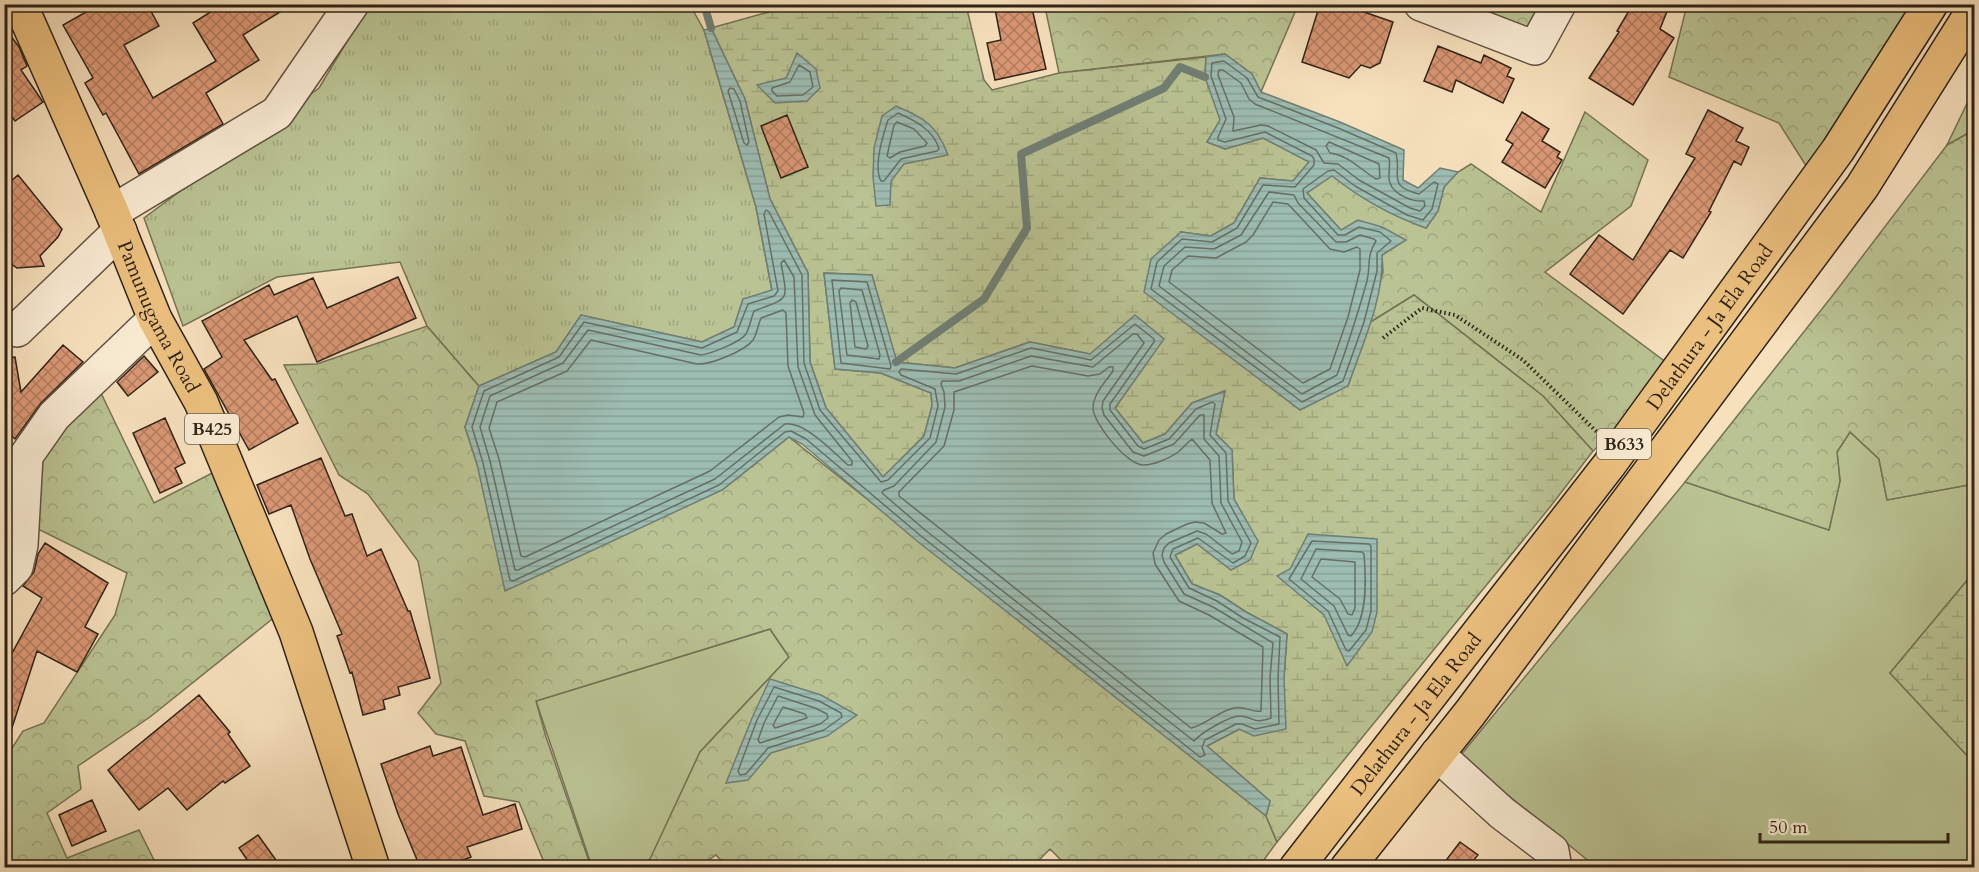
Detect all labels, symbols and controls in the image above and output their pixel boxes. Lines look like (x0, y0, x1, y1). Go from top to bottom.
street label: Pamunugama Road (111, 236, 207, 398)
street label: Delathura - Ja Ela Road (1640, 238, 1779, 415)
road number: B425 (185, 414, 239, 444)
road number: B633 (1597, 429, 1651, 459)
street label: Delathura - Ja Ela Road (1344, 627, 1488, 801)
scale bar (1760, 806, 1948, 844)
text: 50 m (1769, 815, 1808, 840)

